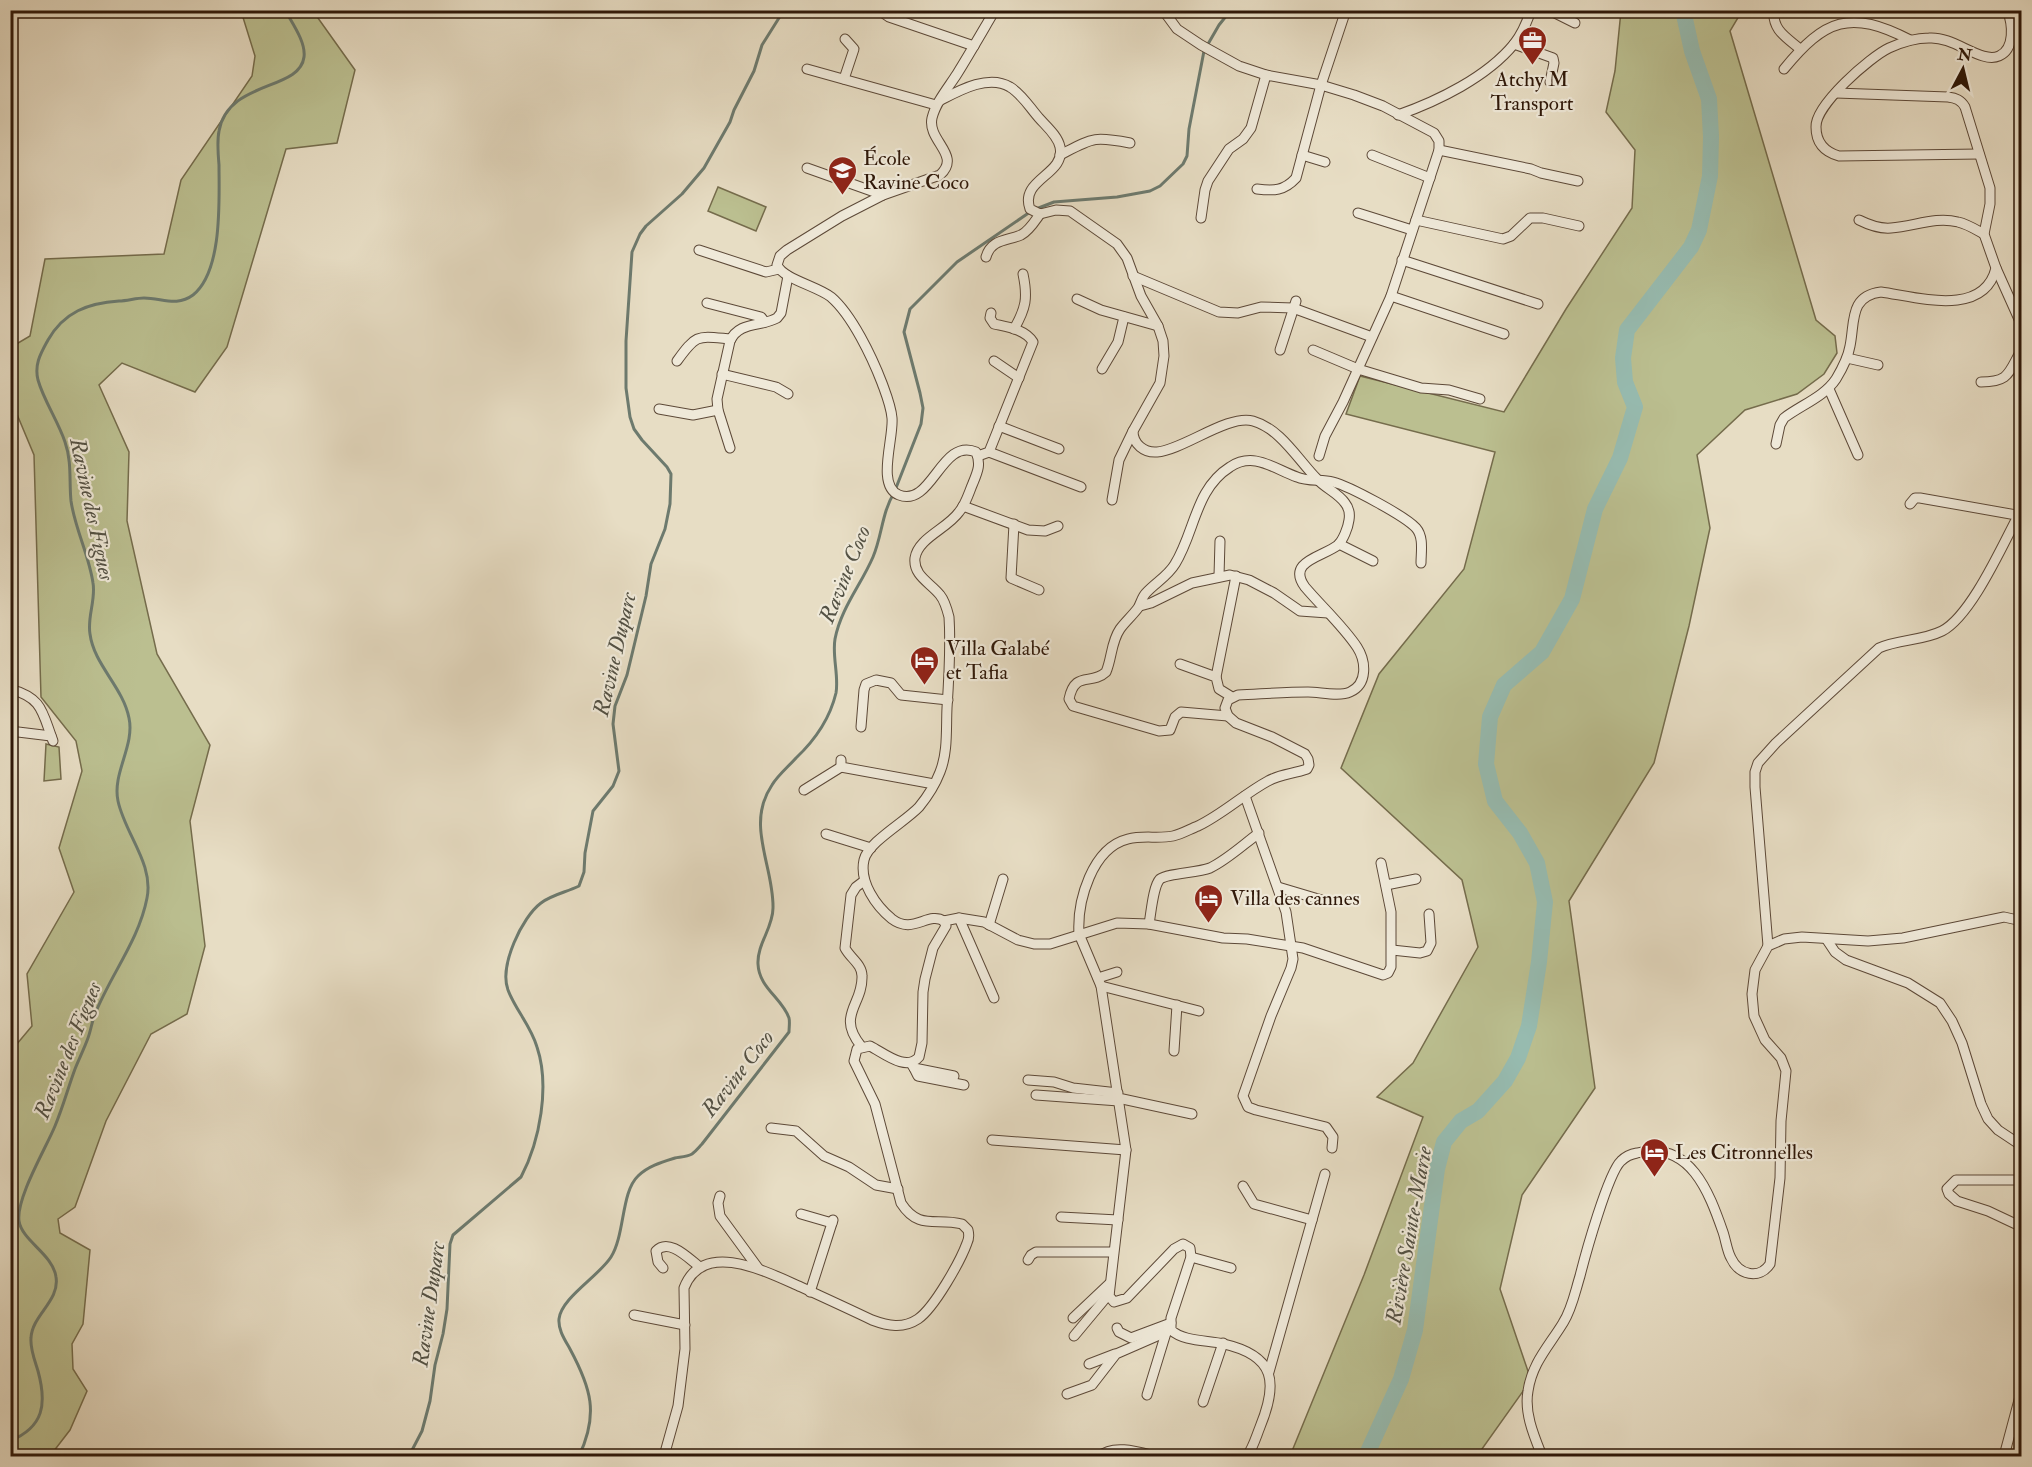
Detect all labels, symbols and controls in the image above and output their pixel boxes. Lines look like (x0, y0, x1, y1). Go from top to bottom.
office icon: Atchy M Transport (1516, 24, 1548, 66)
north arrow (1933, 39, 1993, 99)
text: N (1955, 44, 1974, 66)
place label: Atchy M Transport (1490, 66, 1574, 117)
place label: École Ravine Coco (863, 145, 969, 196)
school or university icon: École Ravine Coco (826, 154, 858, 196)
water label: Ravine des Figues (63, 434, 121, 584)
water label: Ravine Coco (812, 522, 877, 628)
water label: Ravine Duparc (587, 588, 643, 720)
place label: Villa Galabé et Tafia (946, 635, 1050, 686)
hotel icon: Villa Galabé et Tafia (909, 644, 941, 686)
hotel icon: Villa des cannes (1193, 882, 1225, 924)
place label: Villa des cannes (1230, 885, 1360, 912)
water label: Ravine des Figues (27, 977, 108, 1124)
water label: Ravine Coco (695, 1025, 780, 1123)
hotel icon: Les Citronnelles (1638, 1136, 1670, 1178)
place label: Les Citronnelles (1675, 1139, 1813, 1166)
water label: Rivière Sainte-Marie (1379, 1144, 1438, 1327)
water label: Ravine Duparc (406, 1239, 452, 1369)

